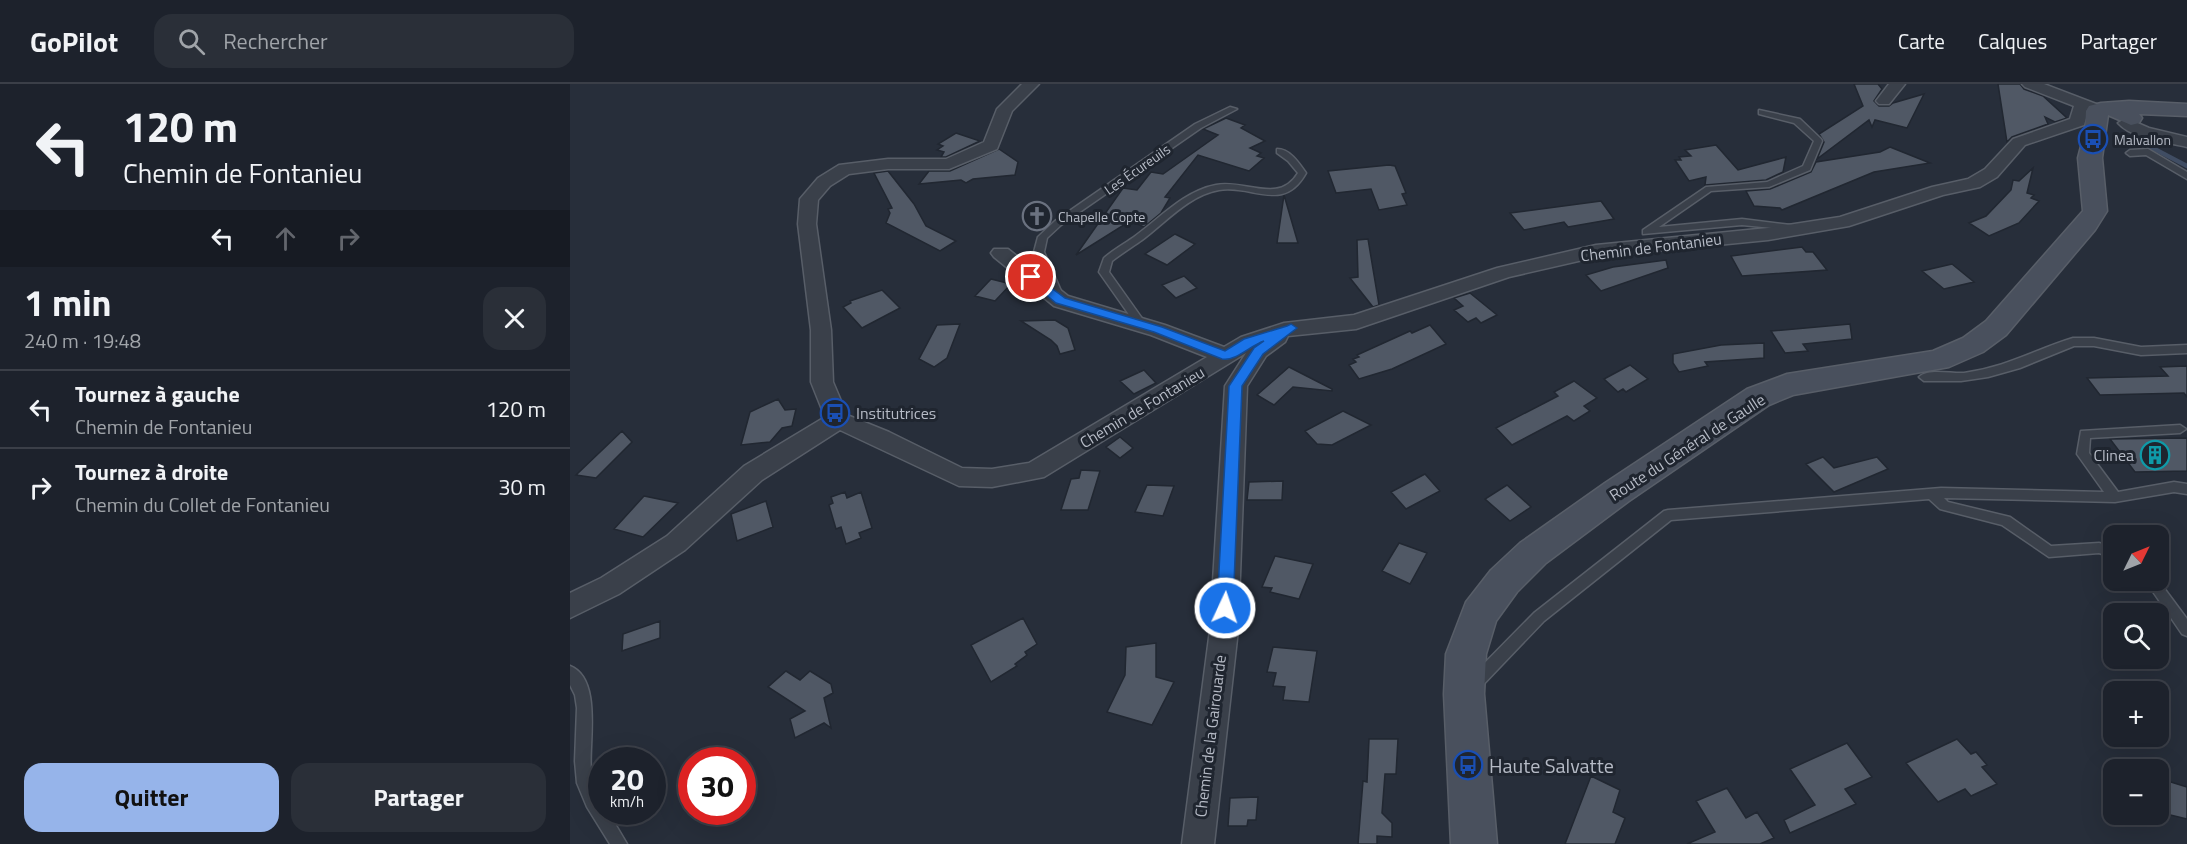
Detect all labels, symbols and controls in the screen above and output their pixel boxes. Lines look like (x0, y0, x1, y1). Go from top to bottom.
search box (154, 14, 574, 68)
text: GoPilot (30, 20, 118, 63)
text: Rechercher (223, 24, 328, 58)
icon: search (175, 25, 208, 58)
text: Carte (1898, 25, 1945, 57)
text: Calques (1978, 25, 2047, 57)
text: Partager (2080, 25, 2157, 57)
text: 120 m (123, 94, 238, 158)
icon: left (24, 108, 102, 186)
bus stop icon: Malvallon (2077, 123, 2109, 155)
place label: Malvallon (2114, 129, 2171, 150)
street label: Les Écureuils (1100, 138, 1174, 200)
text: Chemin de Fontanieu (123, 152, 362, 193)
church icon: Chapelle Copte (1021, 200, 1053, 232)
place label: Chapelle Copte (1058, 206, 1145, 227)
icon: left (206, 222, 239, 255)
icon: ahead (269, 222, 302, 255)
icon: right (332, 222, 365, 255)
street label: Chemin de Fontanieu (1579, 226, 1723, 268)
pin (1005, 251, 1056, 302)
icon: arrive (1014, 260, 1047, 293)
text: 1 min (24, 275, 111, 330)
button: close (483, 287, 546, 350)
text: 240 m · 19:48 (24, 325, 141, 356)
street label: Chemin de Fontanieu (1075, 360, 1209, 454)
text: Tournez à gauche (75, 377, 240, 411)
street label: Route du Général de Gaulle (1604, 387, 1770, 507)
text: 120 m (486, 392, 546, 426)
icon: left (24, 393, 57, 426)
bus stop icon: Institutrices (819, 397, 851, 429)
place label: Institutrices (856, 401, 936, 425)
text: Chemin de Fontanieu (75, 411, 252, 442)
building icon: Clinea (2139, 439, 2171, 471)
place label: Clinea (2093, 443, 2134, 467)
text: Tournez à droite (75, 455, 228, 489)
text: 30 m (498, 470, 546, 504)
icon: right (24, 471, 57, 504)
text: Chemin du Collet de Fontanieu (75, 489, 330, 520)
north arrow (2103, 525, 2169, 591)
map controls (2103, 525, 2169, 825)
position arrow (1193, 576, 1257, 640)
button: search (2103, 603, 2169, 669)
street label: Chemin de la Gairouarde (1188, 654, 1232, 818)
button: + (2103, 681, 2169, 747)
speed limit sign: 30 (678, 747, 756, 825)
bus stop icon: Haute Salvatte (1452, 749, 1484, 781)
place label: Haute Salvatte (1489, 750, 1614, 781)
text: 20 (610, 756, 644, 802)
button: − (2103, 759, 2169, 825)
button: Quitter (24, 763, 279, 832)
button: Partager (291, 763, 546, 832)
text: km/h (610, 790, 644, 813)

